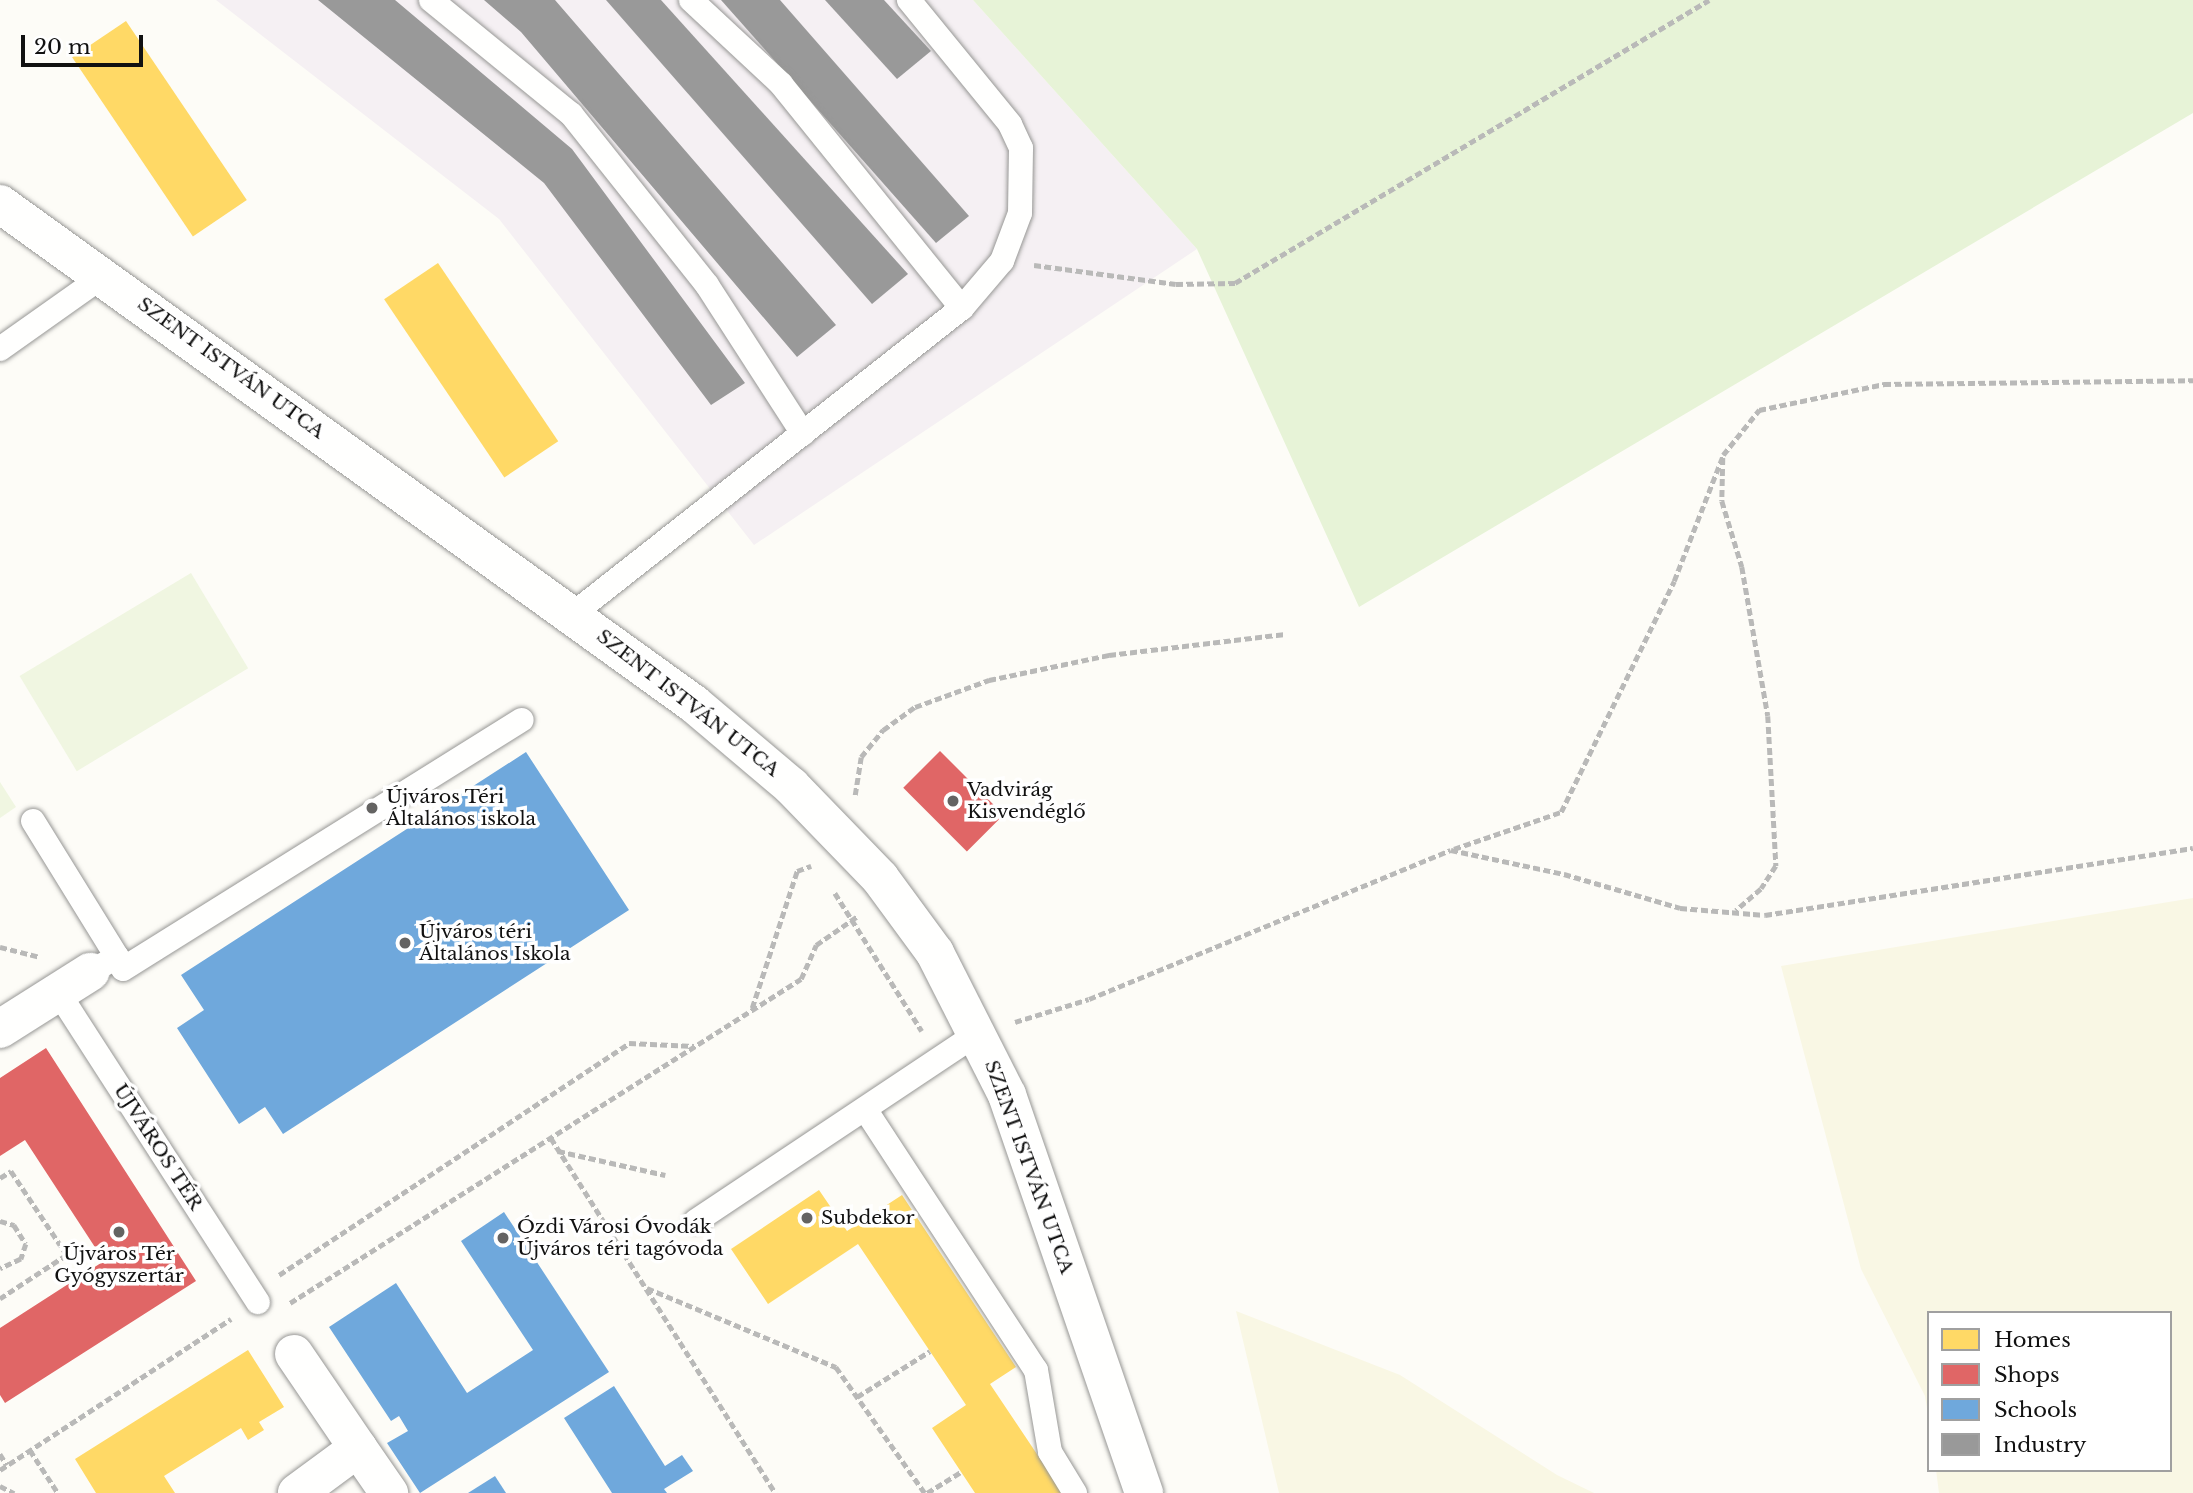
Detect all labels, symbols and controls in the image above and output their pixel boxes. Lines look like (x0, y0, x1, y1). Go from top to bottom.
scale bar (24, 21, 147, 65)
text: 20 m (34, 34, 91, 60)
street label: SZENT ISTVÁN UTCA (133, 292, 329, 444)
street label: SZENT ISTVÁN UTCA (592, 624, 784, 782)
place label: Vadvirág Kisvendéglő (967, 779, 1086, 823)
place label: Újváros Téri Általános iskola (386, 786, 536, 830)
marker: Vadvirág Kisvendéglő (945, 793, 961, 809)
marker: Újváros Téri Általános iskola (364, 800, 380, 816)
place label: Újváros téri Általános Iskola (419, 921, 570, 965)
marker: Újváros téri Általános Iskola (397, 935, 413, 951)
street label: SZENT ISTVÁN UTCA (980, 1057, 1078, 1277)
street label: ÚJVÁROS TÉR (109, 1079, 207, 1215)
place label: Subdekor (821, 1207, 915, 1229)
marker: Subdekor (799, 1210, 815, 1226)
place label: Ózdi Városi Óvodák Újváros téri tagóvoda (517, 1216, 723, 1260)
marker: Újváros Tér Gyógyszertár (111, 1224, 127, 1240)
marker: Ózdi Városi Óvodák Újváros téri tagóvoda (495, 1230, 511, 1246)
place label: Újváros Tér Gyógyszertár (54, 1243, 184, 1287)
legend (1927, 1311, 2172, 1472)
text: Homes (1994, 1327, 2071, 1353)
text: Shops (1994, 1362, 2060, 1388)
text: Schools (1994, 1397, 2077, 1423)
text: Industry (1994, 1432, 2086, 1458)

